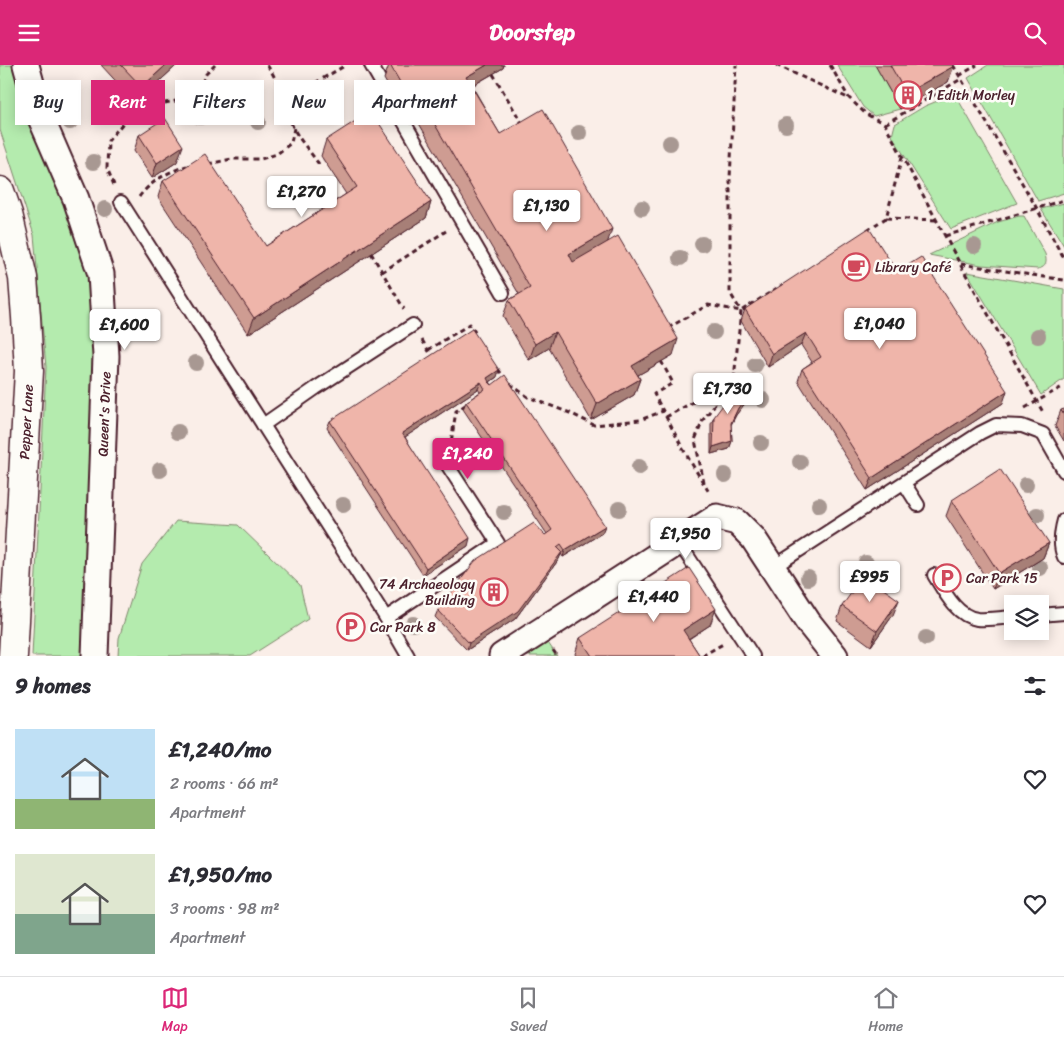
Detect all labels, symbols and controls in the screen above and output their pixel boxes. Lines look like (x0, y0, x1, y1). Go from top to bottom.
text: Doorstep (489, 13, 575, 52)
icon: menu (15, 19, 43, 47)
icon: search (1021, 19, 1049, 47)
chip: Buy (15, 80, 81, 125)
chip: Rent (91, 80, 165, 125)
chip: Filters (175, 80, 264, 125)
chip: New (274, 80, 344, 125)
chip: Apartment (354, 80, 475, 125)
building icon: 1 Edith Morley (893, 80, 923, 110)
place label: 1 Edith Morley (927, 83, 1016, 108)
pin: £1,270 (261, 175, 343, 218)
text: £1,270 (278, 177, 326, 206)
pin: £1,130 (506, 189, 588, 232)
text: £1,130 (524, 191, 570, 220)
cafe icon: Library Café (841, 252, 871, 282)
place label: Library Café (875, 255, 951, 280)
pin: £1,040 (839, 307, 921, 350)
pin: £1,600 (84, 309, 166, 351)
text: £1,040 (855, 309, 905, 338)
text: £1,600 (101, 310, 149, 339)
street label: Queen's Drive (91, 371, 118, 457)
pin: £1,730 (687, 373, 769, 415)
text: £1,730 (704, 374, 752, 403)
street label: Pepper Lane (12, 384, 41, 460)
pin: £1,240 (427, 437, 509, 480)
text: £1,240 (444, 439, 493, 468)
pin: £1,950 (645, 517, 727, 560)
text: £1,950 (661, 519, 711, 548)
pin: £995 (840, 561, 900, 603)
text: £995 (851, 562, 889, 591)
parking icon: Car Park 15 (932, 563, 962, 593)
place label: Car Park 15 (966, 566, 1038, 591)
place label: 74 Archaeology Building (379, 572, 476, 613)
building icon: 74 Archaeology Building (479, 577, 509, 607)
pin: £1,440 (613, 581, 695, 623)
text: £1,440 (629, 582, 679, 611)
map controls (1004, 595, 1049, 640)
button: layers (1004, 595, 1049, 640)
parking icon: Car Park 8 (336, 612, 366, 642)
place label: Car Park 8 (370, 615, 436, 640)
text: 9 homes (15, 667, 91, 705)
icon: filters (1021, 672, 1049, 700)
text: £1,240/mo (170, 731, 272, 769)
icon: home (55, 749, 115, 809)
icon: heart (1021, 765, 1049, 793)
text: 2 rooms · 66 m² (170, 769, 279, 798)
text: Apartment (170, 798, 246, 827)
text: £1,950/mo (170, 856, 272, 894)
icon: home (55, 874, 115, 934)
icon: heart (1021, 890, 1049, 918)
text: 3 rooms · 98 m² (170, 894, 279, 923)
text: Apartment (170, 923, 246, 952)
tab: Map (161, 984, 189, 1039)
tab: Saved (510, 984, 547, 1039)
tab: Home (868, 984, 903, 1039)

